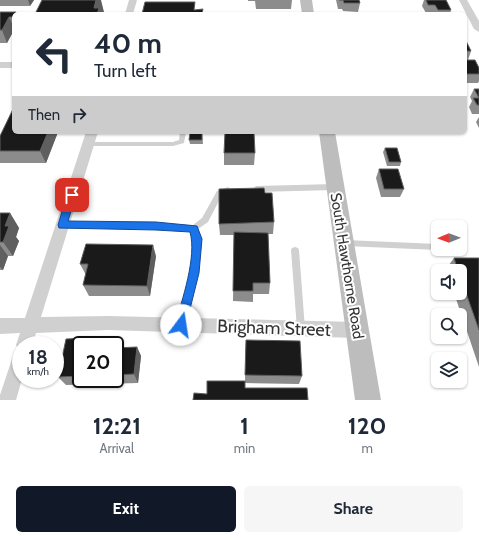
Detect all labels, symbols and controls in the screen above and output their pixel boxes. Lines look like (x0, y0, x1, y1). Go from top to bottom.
text: 40 m (94, 26, 162, 60)
icon: left (28, 28, 80, 80)
text: Turn left (94, 60, 157, 82)
icon: right (68, 104, 90, 126)
text: Then (28, 106, 60, 124)
pin (55, 178, 89, 212)
icon: arrive (61, 184, 83, 206)
street label: South Hawthorne Road (327, 192, 367, 340)
north arrow (431, 220, 467, 256)
map controls (431, 220, 467, 388)
button: sound (431, 264, 467, 300)
position arrow (160, 304, 202, 346)
button: search (431, 308, 467, 344)
street label: Brigham Street (217, 315, 331, 341)
speed limit sign: 20 (72, 336, 124, 388)
text: 18 (28, 345, 48, 369)
button: layers (431, 352, 467, 388)
text: km/h (27, 365, 49, 378)
text: 12:21 (93, 411, 141, 440)
text: 1 (240, 411, 249, 440)
text: 120 (348, 411, 386, 440)
text: Arrival (100, 440, 134, 456)
text: min (234, 440, 255, 456)
text: m (361, 440, 373, 456)
button: Exit (16, 486, 236, 532)
button: Share (244, 486, 463, 532)

